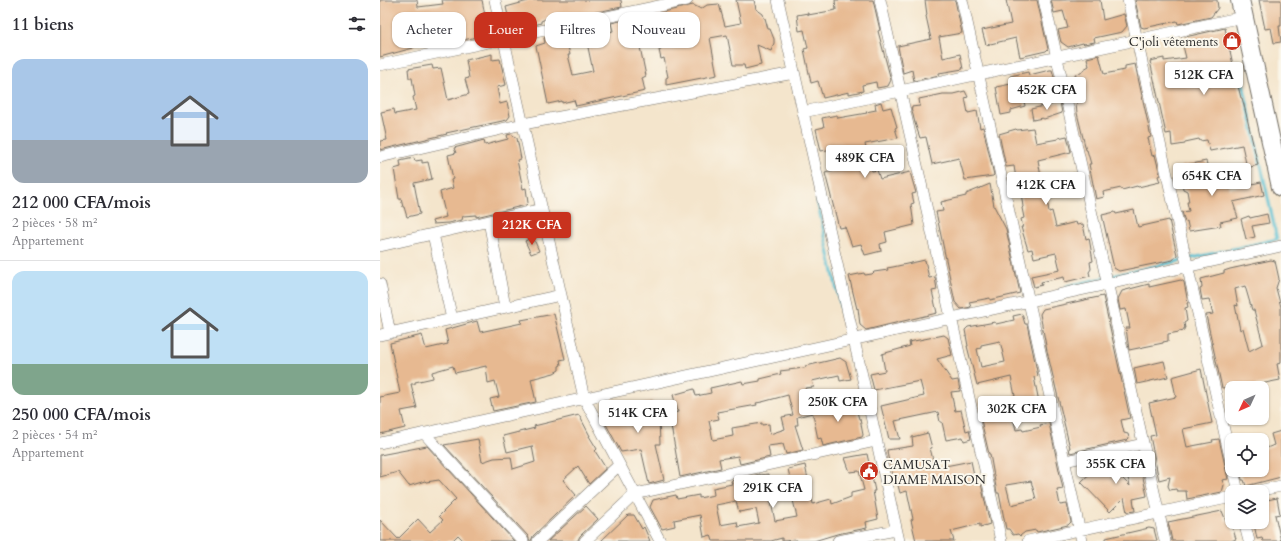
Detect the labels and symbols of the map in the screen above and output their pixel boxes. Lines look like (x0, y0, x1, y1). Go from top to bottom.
shop icon: C'joli vêtements (1221, 30, 1243, 52)
place label: C'joli vêtements (1129, 33, 1218, 51)
pin: 512K CFA (1163, 62, 1245, 96)
pin: 452K CFA (1006, 77, 1088, 111)
pin: 489K CFA (824, 145, 906, 179)
pin: 654K CFA (1171, 163, 1253, 197)
pin: 412K CFA (1005, 172, 1087, 206)
pin: 212K CFA (491, 212, 573, 246)
north arrow (1225, 381, 1269, 425)
pin: 250K CFA (797, 389, 879, 423)
pin: 302K CFA (976, 396, 1058, 430)
pin: 514K CFA (597, 400, 679, 434)
pin: 355K CFA (1075, 451, 1157, 485)
place label: CAMUSAT DIAME MAISON (883, 456, 986, 489)
public building icon: CAMUSAT DIAME MAISON (858, 460, 880, 482)
pin: 291K CFA (732, 475, 814, 509)

